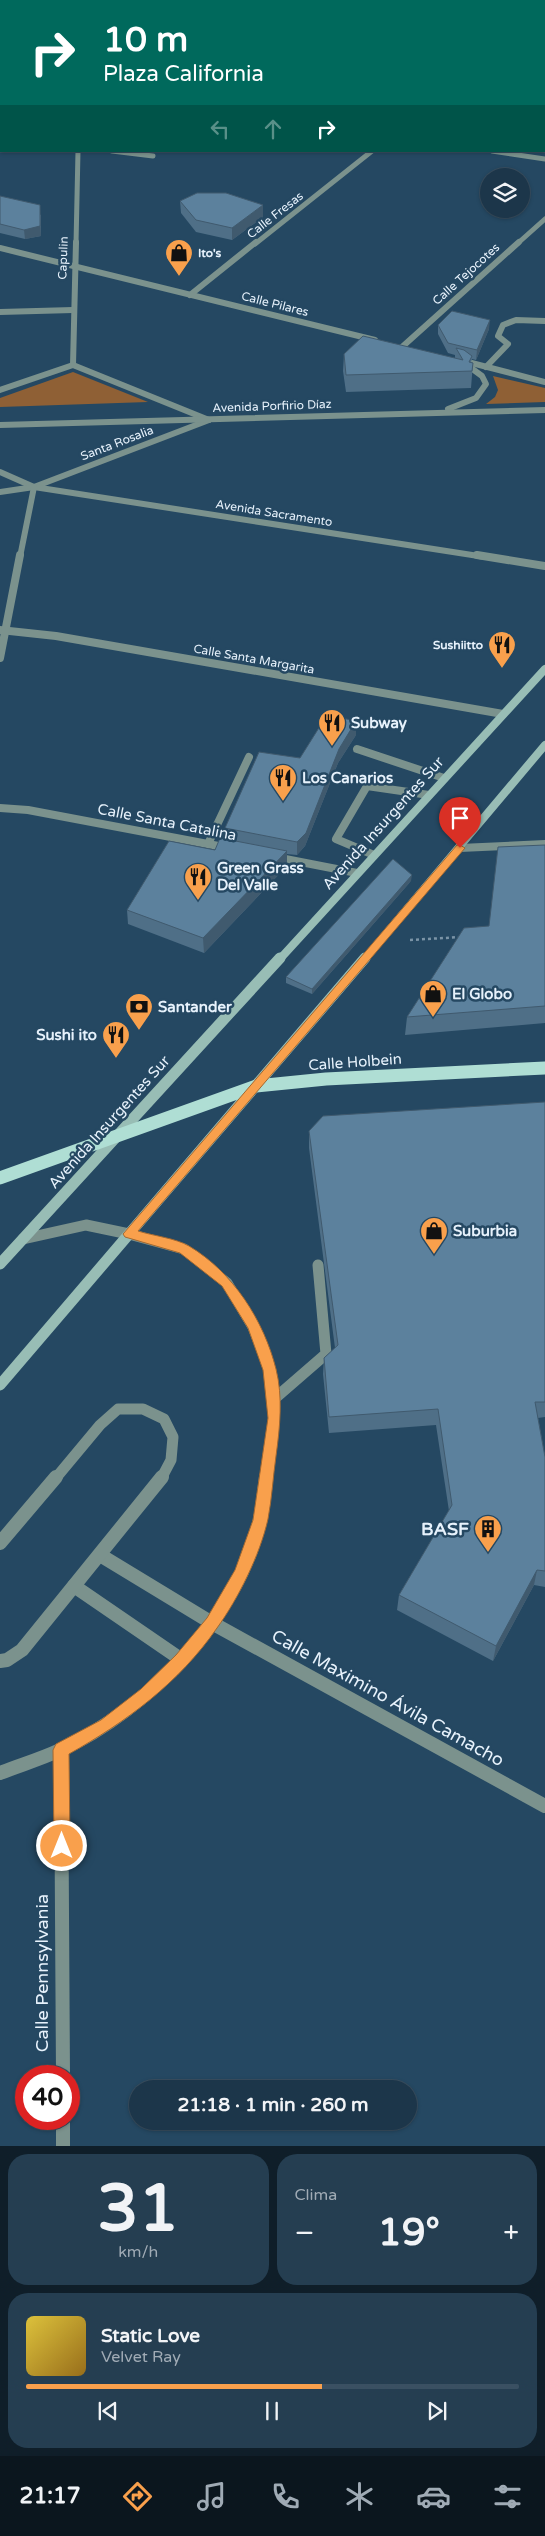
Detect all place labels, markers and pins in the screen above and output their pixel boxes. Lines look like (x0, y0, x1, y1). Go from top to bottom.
shop icon: Ito's (164, 238, 194, 277)
place label: Ito's (198, 246, 222, 260)
restaurant icon: Sushiitto (487, 630, 517, 669)
place label: Sushiitto (433, 638, 483, 652)
restaurant icon: Subway (317, 708, 347, 747)
place label: Subway (351, 714, 407, 733)
restaurant icon: Los Canarios (268, 763, 298, 802)
place label: Los Canarios (302, 769, 393, 787)
pin (439, 797, 481, 848)
place label: Green Grass Del Valle (217, 859, 304, 894)
restaurant icon: Green Grass Del Valle (183, 862, 213, 901)
shop icon: El Globo (418, 979, 448, 1018)
place label: El Globo (452, 985, 512, 1003)
bank icon: Santander (124, 992, 154, 1031)
place label: Santander (158, 998, 232, 1016)
restaurant icon: Sushi ito (101, 1020, 131, 1059)
place label: Sushi ito (36, 1026, 97, 1044)
shop icon: Suburbia (419, 1216, 449, 1255)
place label: Suburbia (453, 1222, 517, 1240)
building icon: BASF (473, 1514, 503, 1553)
place label: BASF (421, 1518, 469, 1540)

